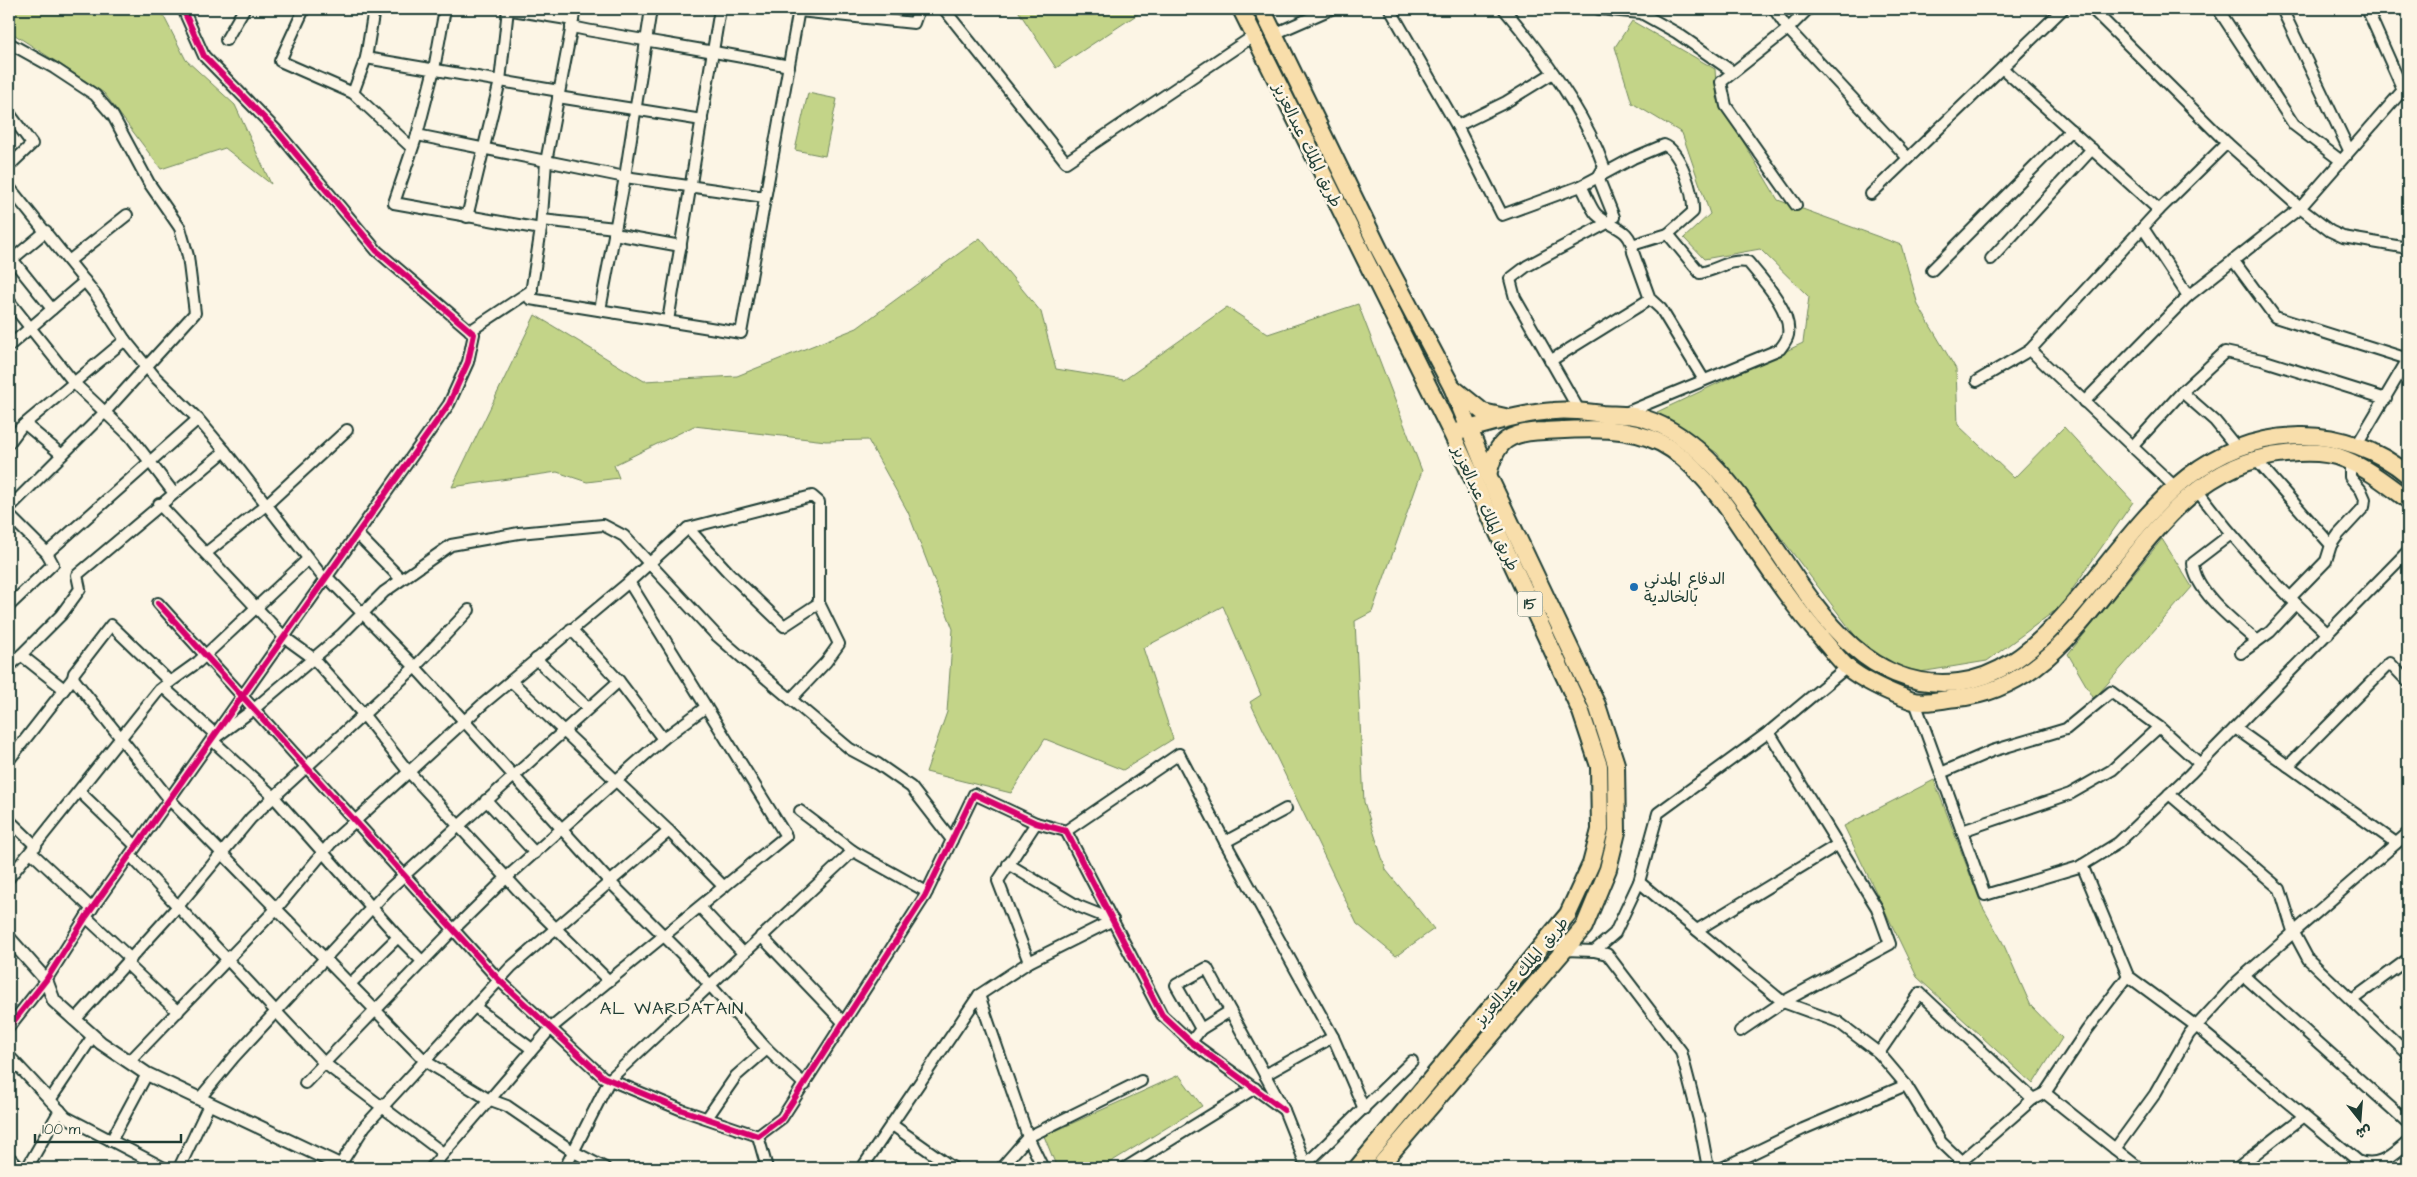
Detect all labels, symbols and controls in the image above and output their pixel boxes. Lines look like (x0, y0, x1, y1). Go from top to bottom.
street label: طريق الملك عبدالعزيز (1267, 78, 1347, 211)
street label: طريق الملك عبدالعزيز (1446, 440, 1524, 575)
place label: الدفاع المدني بالخالدية (1644, 568, 1725, 608)
marker: الدفاع المدني بالخالدية (1628, 581, 1640, 593)
road number: 15 (1518, 592, 1542, 616)
street label: طريق الملك عبدالعزيز (1468, 912, 1574, 1032)
district label: AL WARDATAIN (600, 996, 744, 1021)
north arrow (2334, 1094, 2384, 1144)
scale bar (35, 1112, 181, 1144)
text: 100 m (42, 1119, 81, 1140)
text: ش (2353, 1120, 2374, 1143)

